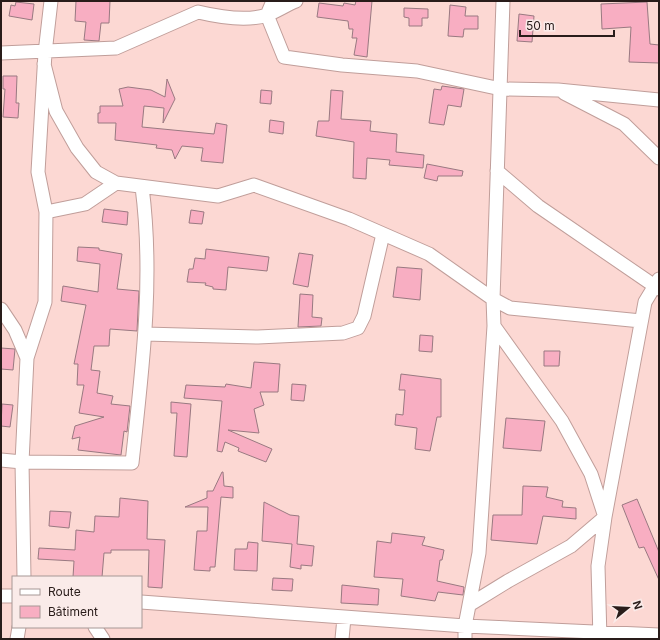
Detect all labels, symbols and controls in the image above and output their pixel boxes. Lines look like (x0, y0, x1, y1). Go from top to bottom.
scale bar (520, 12, 614, 38)
text: 50 m (526, 18, 555, 33)
legend (12, 576, 142, 628)
text: Route (48, 584, 81, 599)
north arrow (608, 588, 648, 628)
text: N (630, 599, 645, 611)
text: Bâtiment (48, 604, 98, 619)

